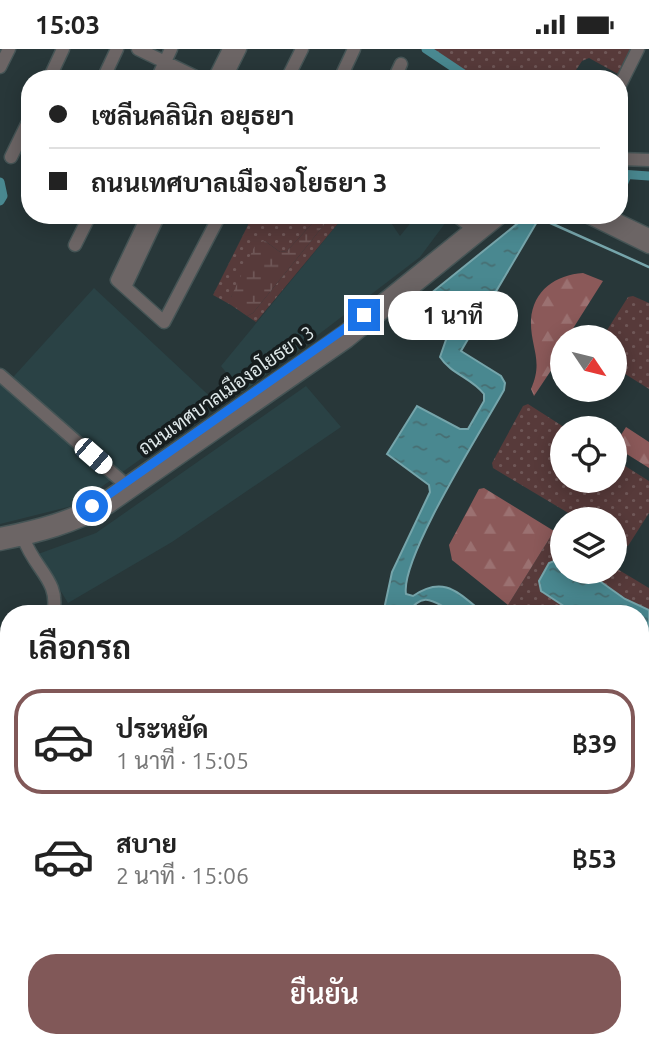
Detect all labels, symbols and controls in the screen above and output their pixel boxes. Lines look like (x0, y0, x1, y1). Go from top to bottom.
text: 15:03 (35, 10, 100, 39)
text: เซลีนคลินิก อยุธยา (91, 101, 294, 130)
text: ถนนเทศบาลเมืองอโยธยา 3 (91, 168, 388, 197)
callout: 1 นาที (388, 291, 518, 339)
route end (348, 299, 380, 331)
text: 1 นาที (423, 303, 483, 328)
street label: ถนนเทศบาลเมืองอโยธยา 3 (133, 320, 318, 459)
north arrow (550, 325, 626, 403)
map controls (550, 325, 627, 584)
button: locate (550, 416, 627, 493)
car (71, 434, 116, 478)
route start (76, 490, 108, 522)
button: layers (550, 507, 627, 584)
text: เลือกรถ (28, 629, 131, 665)
icon: car (32, 710, 95, 773)
text: ประหยัด (116, 714, 209, 743)
text: ฿39 (572, 729, 617, 758)
text: 1 นาที · 15:05 (116, 748, 249, 773)
icon: car (32, 825, 95, 888)
text: สบาย (116, 829, 177, 858)
text: ฿53 (572, 844, 617, 873)
text: 2 นาที · 15:06 (116, 863, 249, 888)
button: ยืนยัน (28, 954, 621, 1034)

